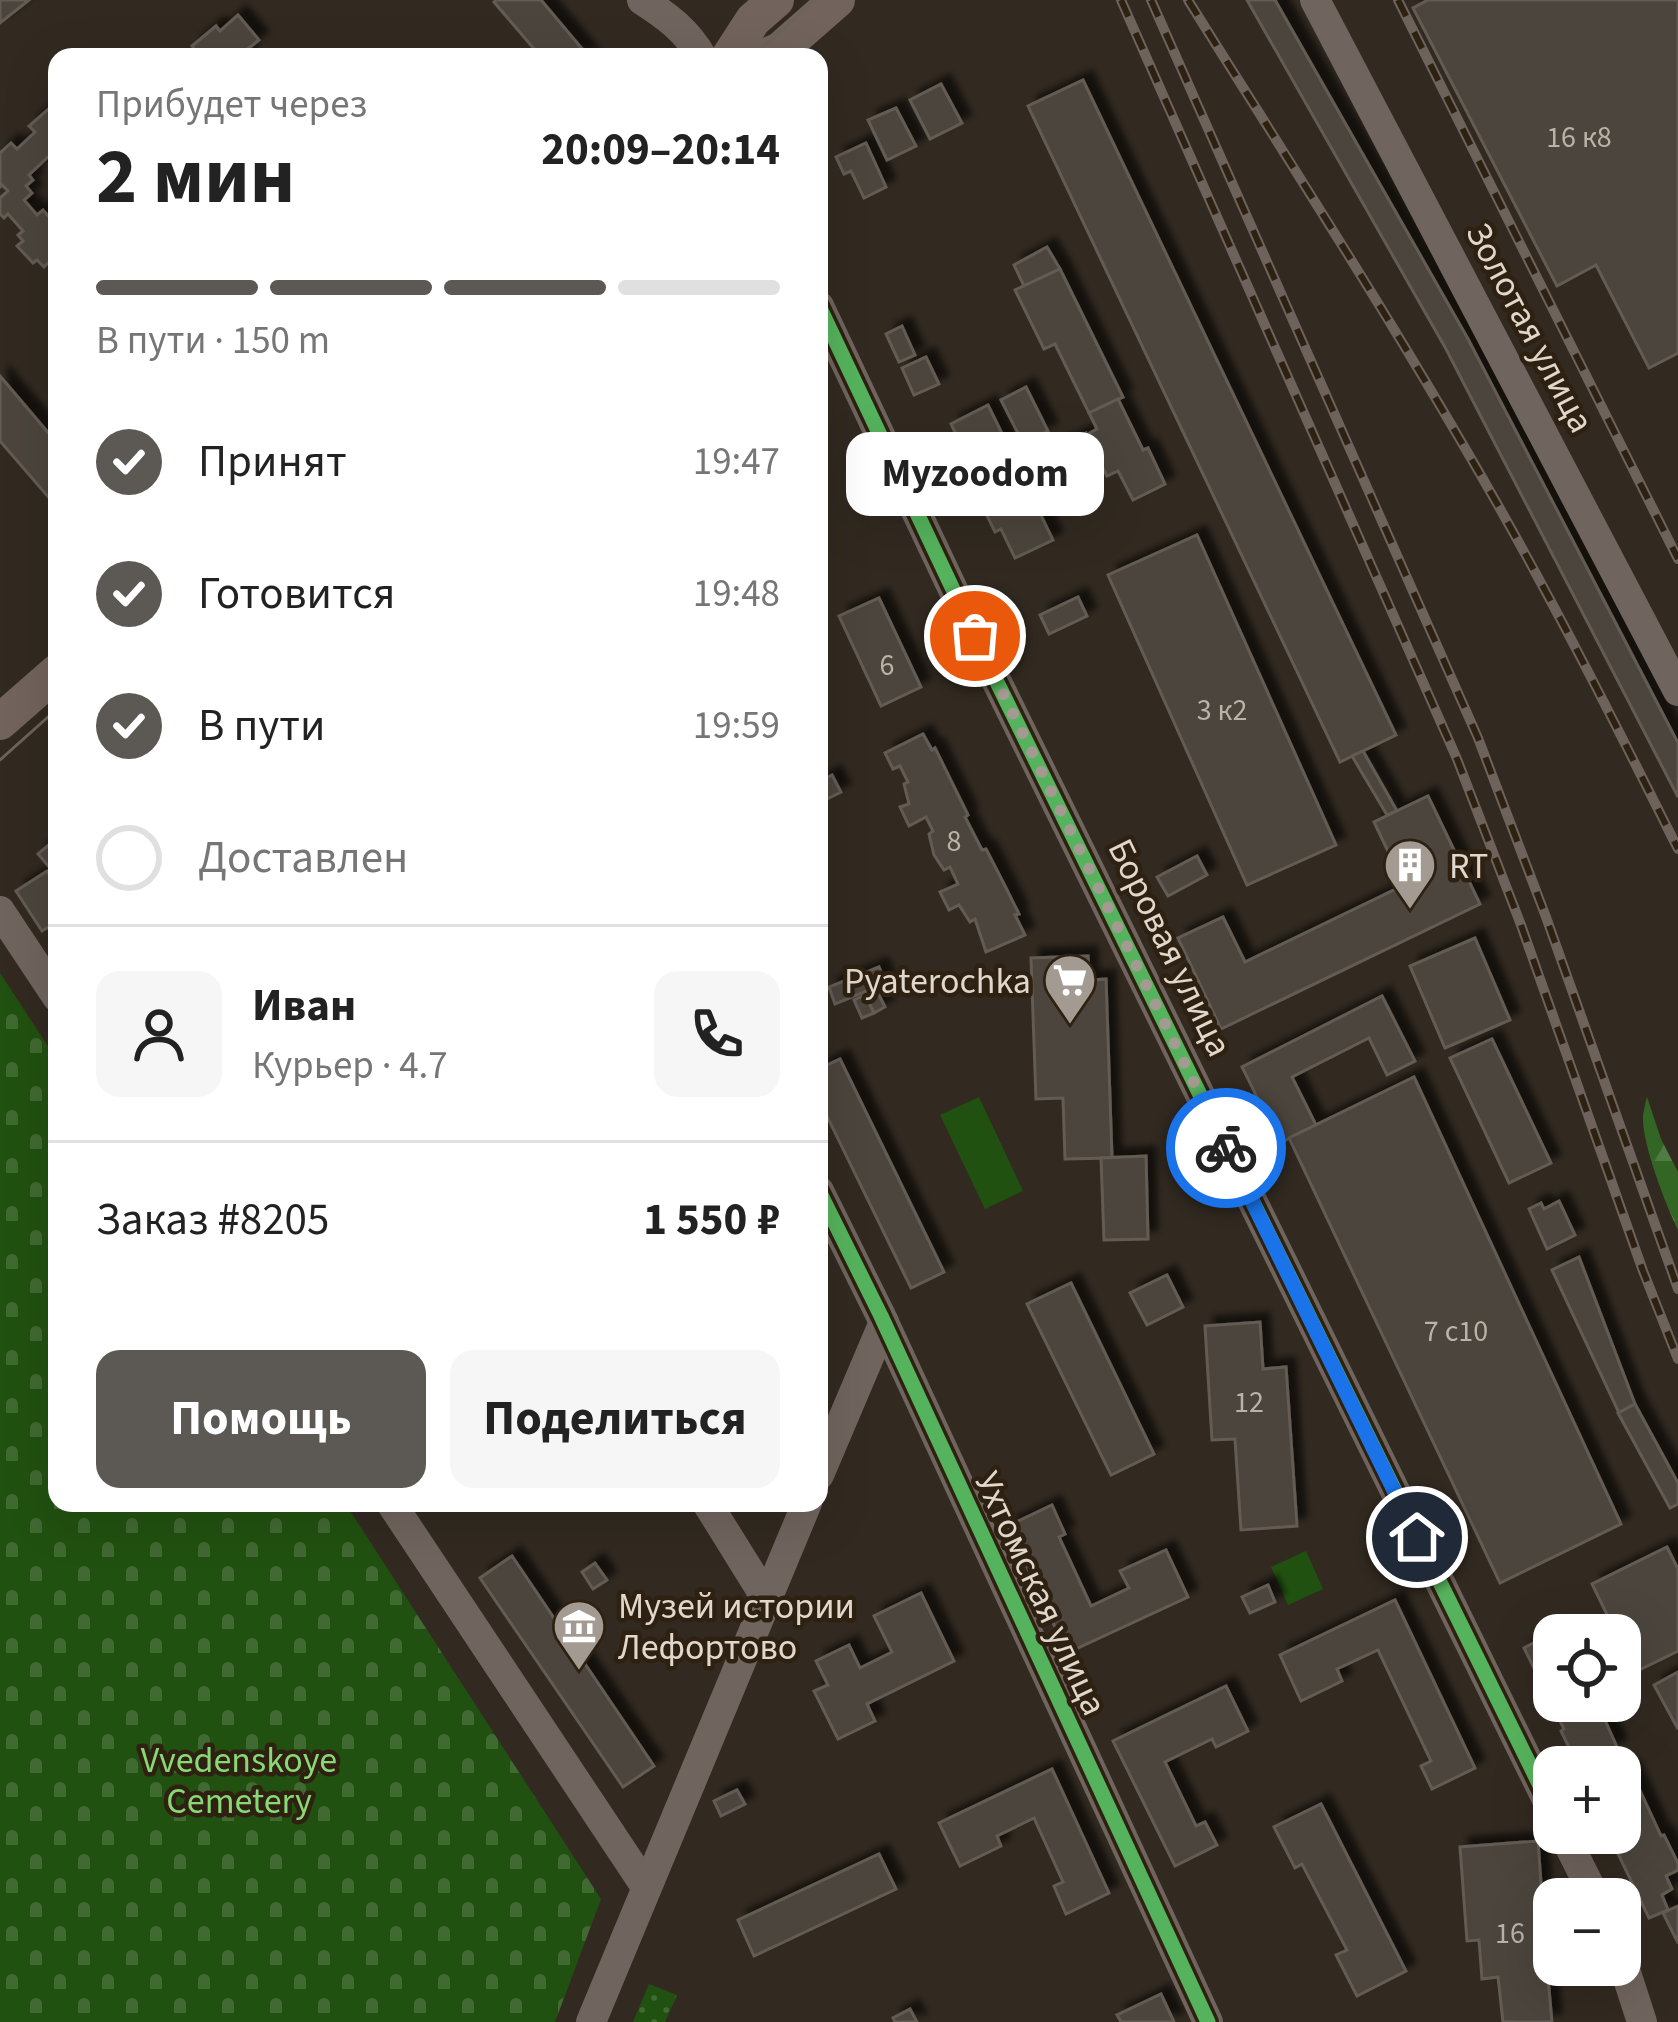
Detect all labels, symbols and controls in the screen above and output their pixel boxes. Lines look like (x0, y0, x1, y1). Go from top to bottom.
text: Прибудет через (96, 77, 367, 133)
house number: 16 к8 (1546, 116, 1612, 159)
text: 20:09–20:14 (541, 118, 780, 182)
text: 2 мин (96, 122, 295, 233)
street label: Золотая улица (1453, 214, 1607, 442)
text: В пути · 150 m (96, 313, 330, 369)
icon: check (96, 429, 162, 495)
text: Принят (198, 430, 347, 494)
callout: Myzoodom (846, 432, 1104, 516)
text: 19:47 (693, 434, 780, 490)
text: Myzoodom (881, 446, 1069, 502)
icon: check (96, 561, 162, 627)
text: Готовится (198, 562, 395, 626)
text: 19:48 (693, 566, 780, 622)
pin (924, 585, 1026, 687)
icon: bag (942, 603, 1008, 669)
house number: 6 (880, 644, 894, 687)
house number: 3 к2 (1197, 689, 1247, 732)
icon: check (96, 693, 162, 759)
text: В пути (198, 694, 326, 758)
text: 19:59 (693, 698, 780, 754)
house number: 8 (947, 820, 961, 863)
text: Доставлен (198, 826, 408, 890)
street label: Боровая улица (1095, 830, 1244, 1065)
building icon: RT (1382, 837, 1438, 911)
place label: RT (1449, 841, 1488, 892)
supermarket icon: Pyaterochka (1042, 952, 1098, 1026)
place label: Pyaterochka (844, 956, 1031, 1007)
button: person (96, 971, 222, 1097)
button: phone (654, 971, 780, 1097)
text: Иван (252, 974, 356, 1038)
text: Курьер · 4.7 (252, 1038, 448, 1094)
courier (1166, 1088, 1286, 1208)
icon: bike (1193, 1115, 1259, 1181)
text: Заказ #8205 (96, 1188, 329, 1252)
text: 1 550 ₽ (643, 1188, 780, 1252)
house number: 7 с10 (1424, 1310, 1488, 1353)
button: Помощь (96, 1350, 426, 1488)
button: Поделиться (450, 1350, 780, 1488)
house number: 12 (1234, 1381, 1264, 1424)
street label: Ухтомская улица (962, 1463, 1119, 1724)
pin (1366, 1486, 1468, 1588)
icon: home (1384, 1504, 1450, 1570)
place label: Музей истории Лефортово (618, 1581, 855, 1673)
museum icon: Музей истории Лефортово (551, 1598, 607, 1672)
map controls (1533, 1614, 1641, 1986)
button: locate (1533, 1614, 1641, 1722)
park label: Vvedenskoye Cemetery (141, 1735, 337, 1827)
button: + (1533, 1746, 1641, 1854)
button: − (1533, 1878, 1641, 1986)
house number: 16 (1495, 1912, 1525, 1955)

